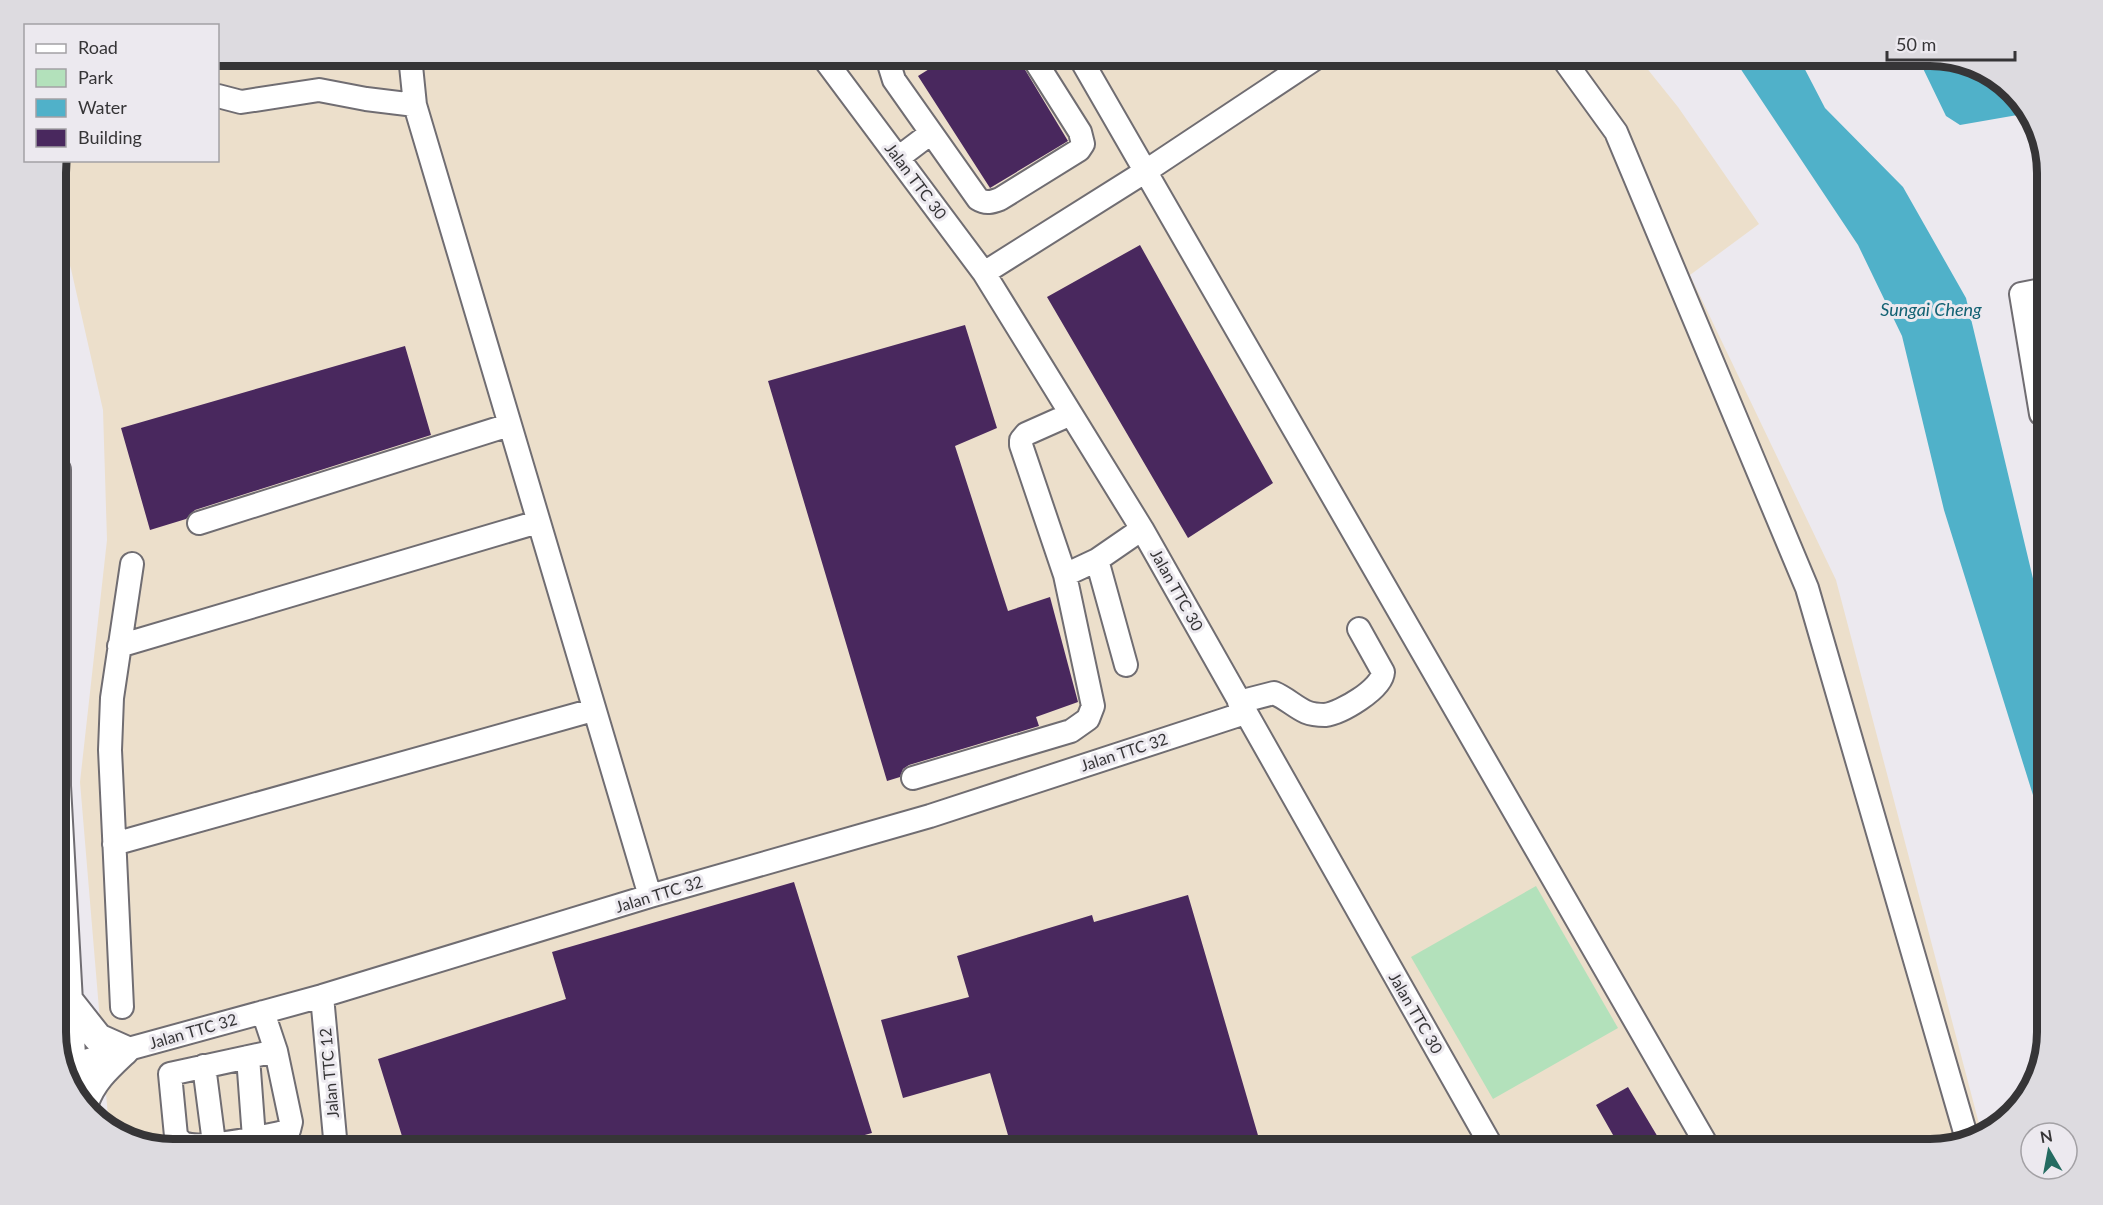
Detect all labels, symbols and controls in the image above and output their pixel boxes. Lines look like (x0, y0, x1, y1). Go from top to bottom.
legend (24, 24, 219, 162)
scale bar (1887, 24, 2014, 62)
text: 50 m (1896, 33, 1936, 55)
text: Road (78, 36, 118, 58)
text: Park (78, 66, 114, 88)
text: Water (78, 96, 127, 118)
text: Building (78, 126, 142, 148)
street label: Jalan TTC 30 (882, 139, 951, 223)
water label: Sungai Cheng (1880, 298, 1982, 320)
street label: Jalan TTC 30 (1147, 546, 1208, 634)
street label: Jalan TTC 32 (1078, 729, 1170, 775)
street label: Jalan TTC 32 (613, 871, 705, 916)
street label: Jalan TTC 30 (1386, 969, 1447, 1057)
street label: Jalan TTC 32 (147, 1009, 239, 1052)
street label: Jalan TTC 12 (315, 1027, 342, 1119)
north arrow (2019, 1121, 2079, 1181)
text: N (2039, 1125, 2054, 1146)

